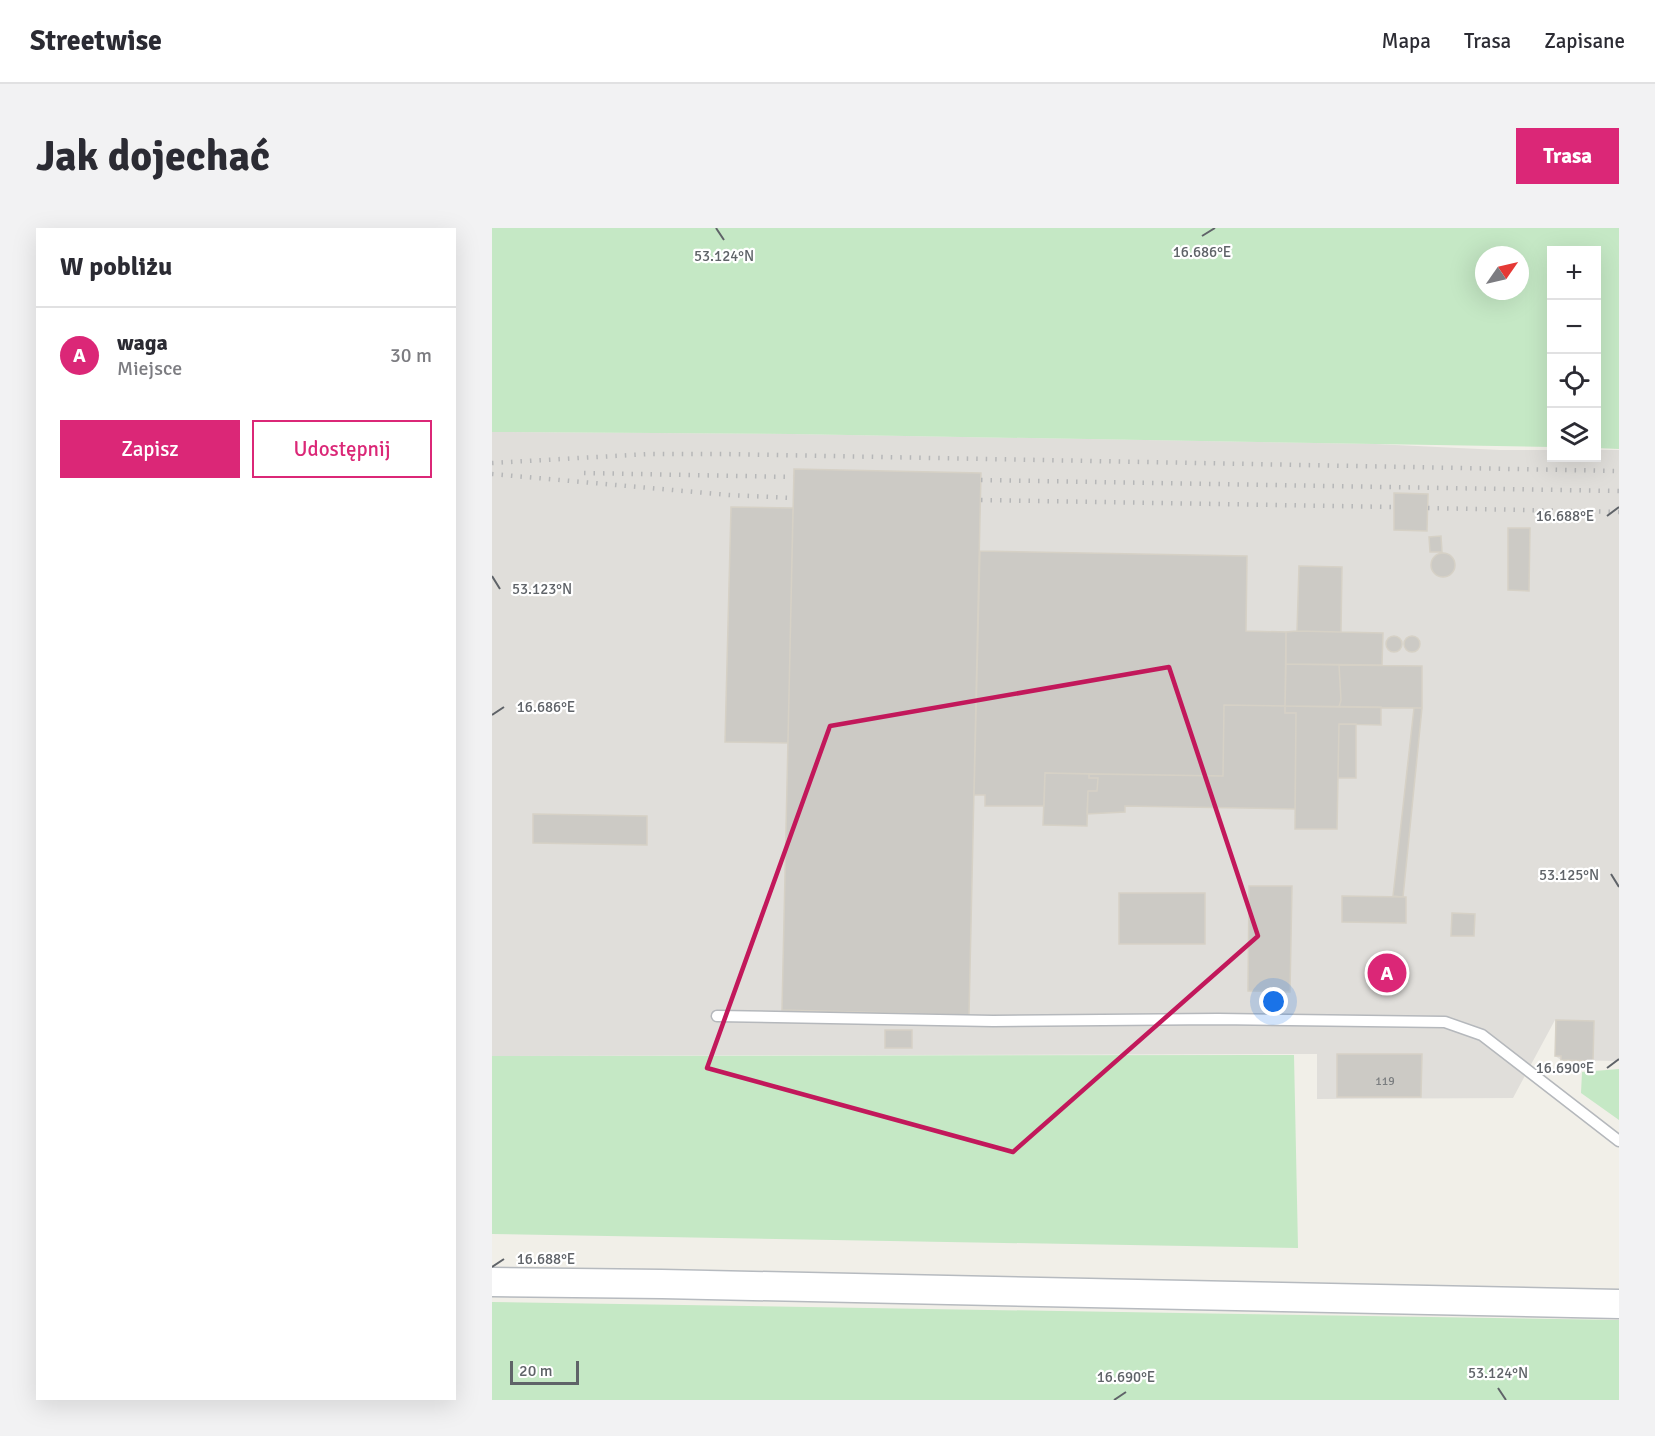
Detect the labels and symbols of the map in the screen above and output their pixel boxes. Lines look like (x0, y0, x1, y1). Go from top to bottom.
text: 16.686°E (1173, 243, 1231, 261)
north arrow (1475, 246, 1529, 300)
text: 53.124°N (694, 247, 754, 265)
text: 16.688°E (1536, 507, 1594, 525)
text: 53.123°N (512, 580, 572, 598)
text: 16.686°E (517, 698, 575, 716)
text: 53.125°N (1539, 866, 1599, 884)
pin: A (1368, 950, 1406, 996)
your location (1259, 987, 1288, 1016)
text: 16.690°E (1536, 1059, 1594, 1077)
house number: 119 (1375, 1074, 1395, 1089)
text: 16.688°E (517, 1250, 575, 1268)
scale bar (510, 1358, 579, 1386)
text: 53.124°N (1468, 1364, 1528, 1382)
text: 16.690°E (1097, 1368, 1155, 1386)

